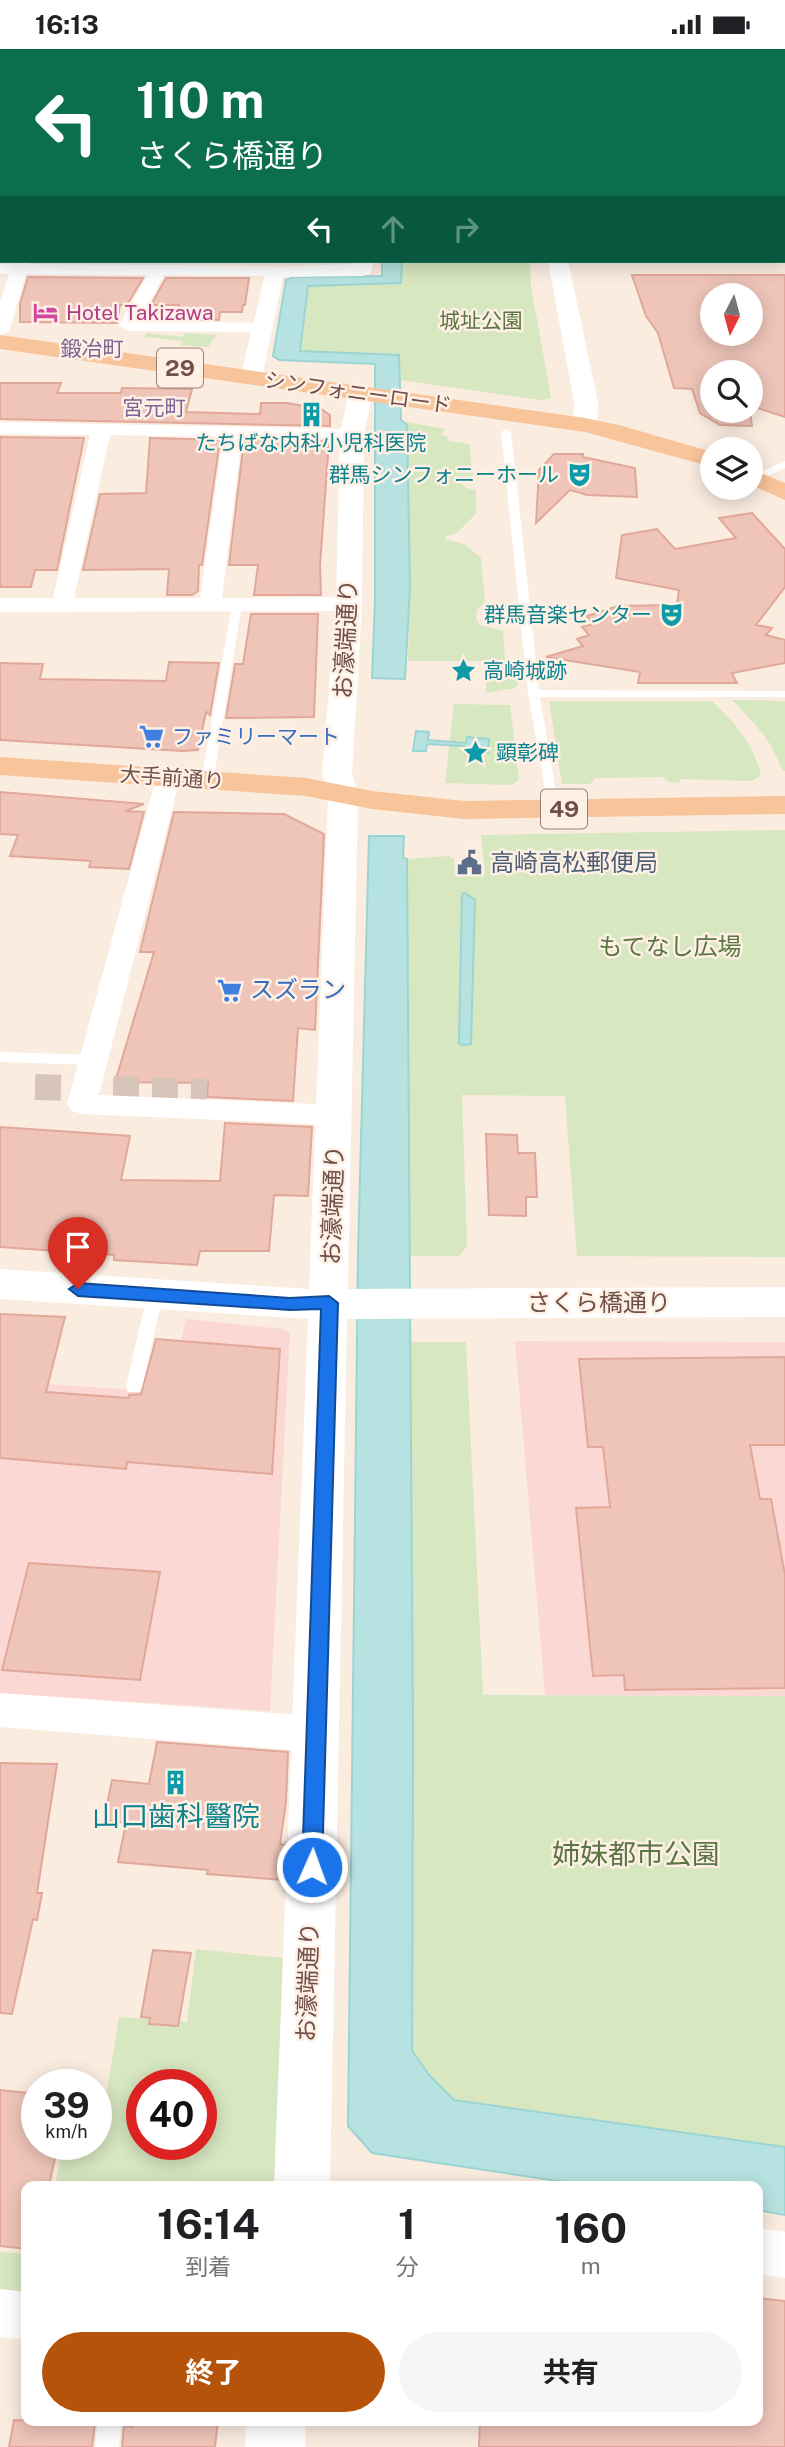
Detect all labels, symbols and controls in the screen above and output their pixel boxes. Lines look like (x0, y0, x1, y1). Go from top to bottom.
text: 16:13 (35, 9, 99, 40)
text: 110 m (136, 71, 264, 129)
icon: left (21, 77, 112, 168)
text: さくら橋通り (136, 137, 328, 174)
icon: left (301, 210, 339, 248)
icon: ahead (374, 210, 412, 248)
icon: right (447, 210, 485, 248)
north arrow (700, 283, 763, 347)
map controls (700, 283, 763, 500)
hotel icon: Hotel Takizawa (32, 299, 60, 327)
place label: Hotel Takizawa (66, 300, 214, 325)
park label: 城址公園 (439, 308, 523, 333)
district label: 鍛冶町 (61, 336, 124, 361)
road number: 29 (157, 349, 203, 387)
button: search (700, 360, 763, 423)
street label: シンフォニーロード (263, 367, 453, 418)
district label: 宮元町 (123, 395, 186, 420)
building icon: たちばな内科小児科医院 (297, 400, 325, 428)
place label: たちばな内科小児科医院 (196, 430, 427, 455)
button: layers (700, 437, 763, 500)
theatre icon: 群馬シンフォニーホール (565, 461, 593, 489)
place label: 群馬シンフォニーホール (329, 462, 559, 487)
street label: お濠端通り (328, 578, 362, 700)
theatre icon: 群馬音楽センター (658, 601, 686, 629)
place label: 群馬音楽センター (484, 602, 652, 627)
place icon: 高崎城跡 (449, 657, 477, 685)
place label: 高崎城跡 (483, 658, 567, 683)
supermarket icon: ファミリーマート (138, 723, 166, 751)
place label: ファミリーマート (172, 724, 340, 749)
place icon: 顕彰碑 (462, 739, 490, 767)
place label: 顕彰碑 (496, 740, 559, 765)
street label: 大手前通り (119, 761, 225, 794)
road number: 49 (541, 789, 587, 829)
place label: 高崎高松郵便局 (490, 848, 658, 876)
public building icon: 高崎高松郵便局 (456, 849, 484, 877)
park label: もてなし広場 (598, 932, 742, 960)
place label: スズラン (250, 975, 346, 1003)
supermarket icon: スズラン (216, 976, 244, 1004)
street label: お濠端通り (316, 1145, 348, 1265)
pin (48, 1217, 108, 1289)
icon: arrive (59, 1228, 97, 1266)
street label: さくら橋通り (527, 1288, 671, 1316)
building icon: 山口歯科醫院 (162, 1768, 190, 1796)
place label: 山口歯科醫院 (92, 1799, 260, 1832)
position arrow (275, 1830, 349, 1904)
park label: 姉妹都市公園 (552, 1837, 720, 1870)
street label: お濠端通り (291, 1922, 323, 2042)
speed limit sign: 40 (126, 2069, 217, 2160)
text: 39 (43, 2085, 90, 2126)
text: km/h (45, 2121, 88, 2142)
text: 16:14 (157, 2199, 260, 2248)
text: 1 (398, 2199, 416, 2248)
text: 160 (554, 2203, 627, 2252)
text: m (581, 2252, 601, 2279)
text: 到着 (185, 2253, 231, 2280)
text: 分 (395, 2253, 418, 2280)
button: 終了 (42, 2332, 385, 2412)
button: 共有 (399, 2332, 742, 2412)

